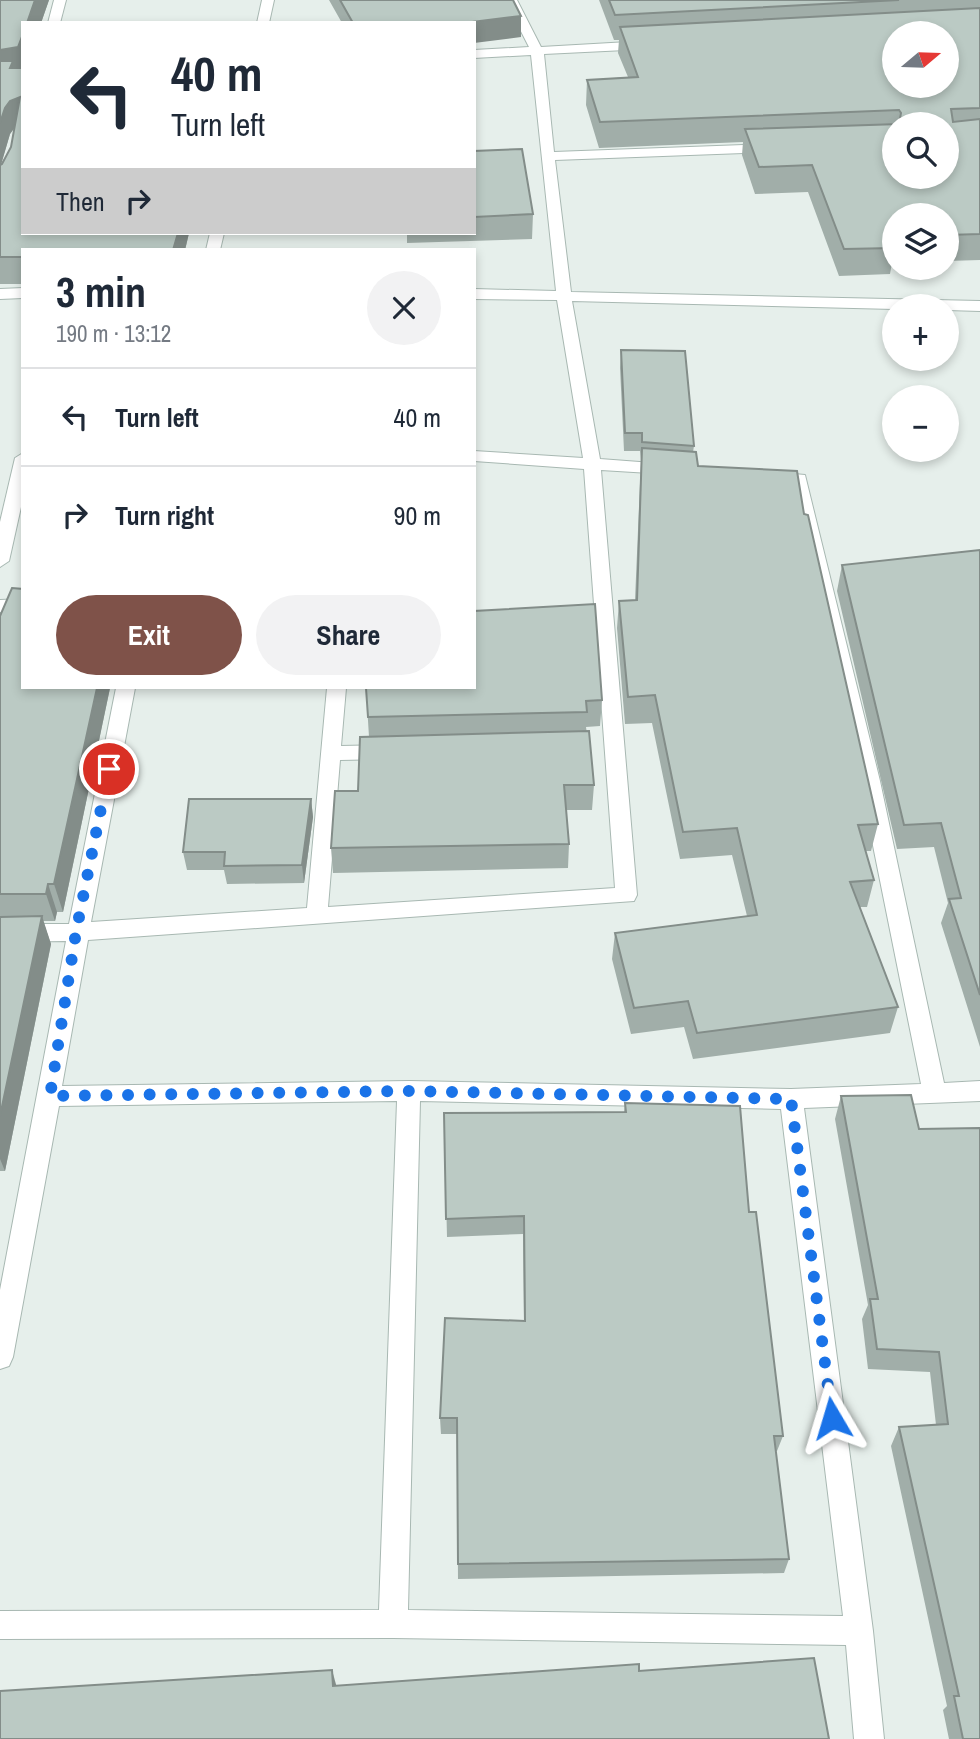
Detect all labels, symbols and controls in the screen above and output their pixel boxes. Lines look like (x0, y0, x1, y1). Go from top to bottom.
north arrow (882, 21, 959, 98)
map controls (882, 21, 959, 462)
text: 40 m (171, 40, 263, 106)
icon: left (56, 49, 147, 140)
text: Turn left (171, 103, 265, 146)
button: search (882, 112, 959, 189)
icon: right (119, 182, 157, 220)
text: Then (56, 184, 105, 219)
button: layers (882, 203, 959, 280)
text: 3 min (56, 264, 146, 320)
button: close (367, 271, 441, 345)
button: + (882, 294, 959, 371)
text: 190 m · 13:12 (56, 318, 171, 349)
button: − (882, 385, 959, 462)
icon: left (56, 398, 94, 436)
text: Turn left (115, 400, 199, 435)
text: 40 m (394, 400, 441, 435)
icon: right (56, 496, 94, 534)
text: Turn right (115, 498, 214, 533)
text: 90 m (394, 498, 441, 533)
button: Exit (56, 595, 242, 675)
button: Share (256, 595, 441, 675)
pin (79, 739, 139, 799)
icon: arrive (90, 750, 128, 788)
position arrow (795, 1381, 869, 1455)

